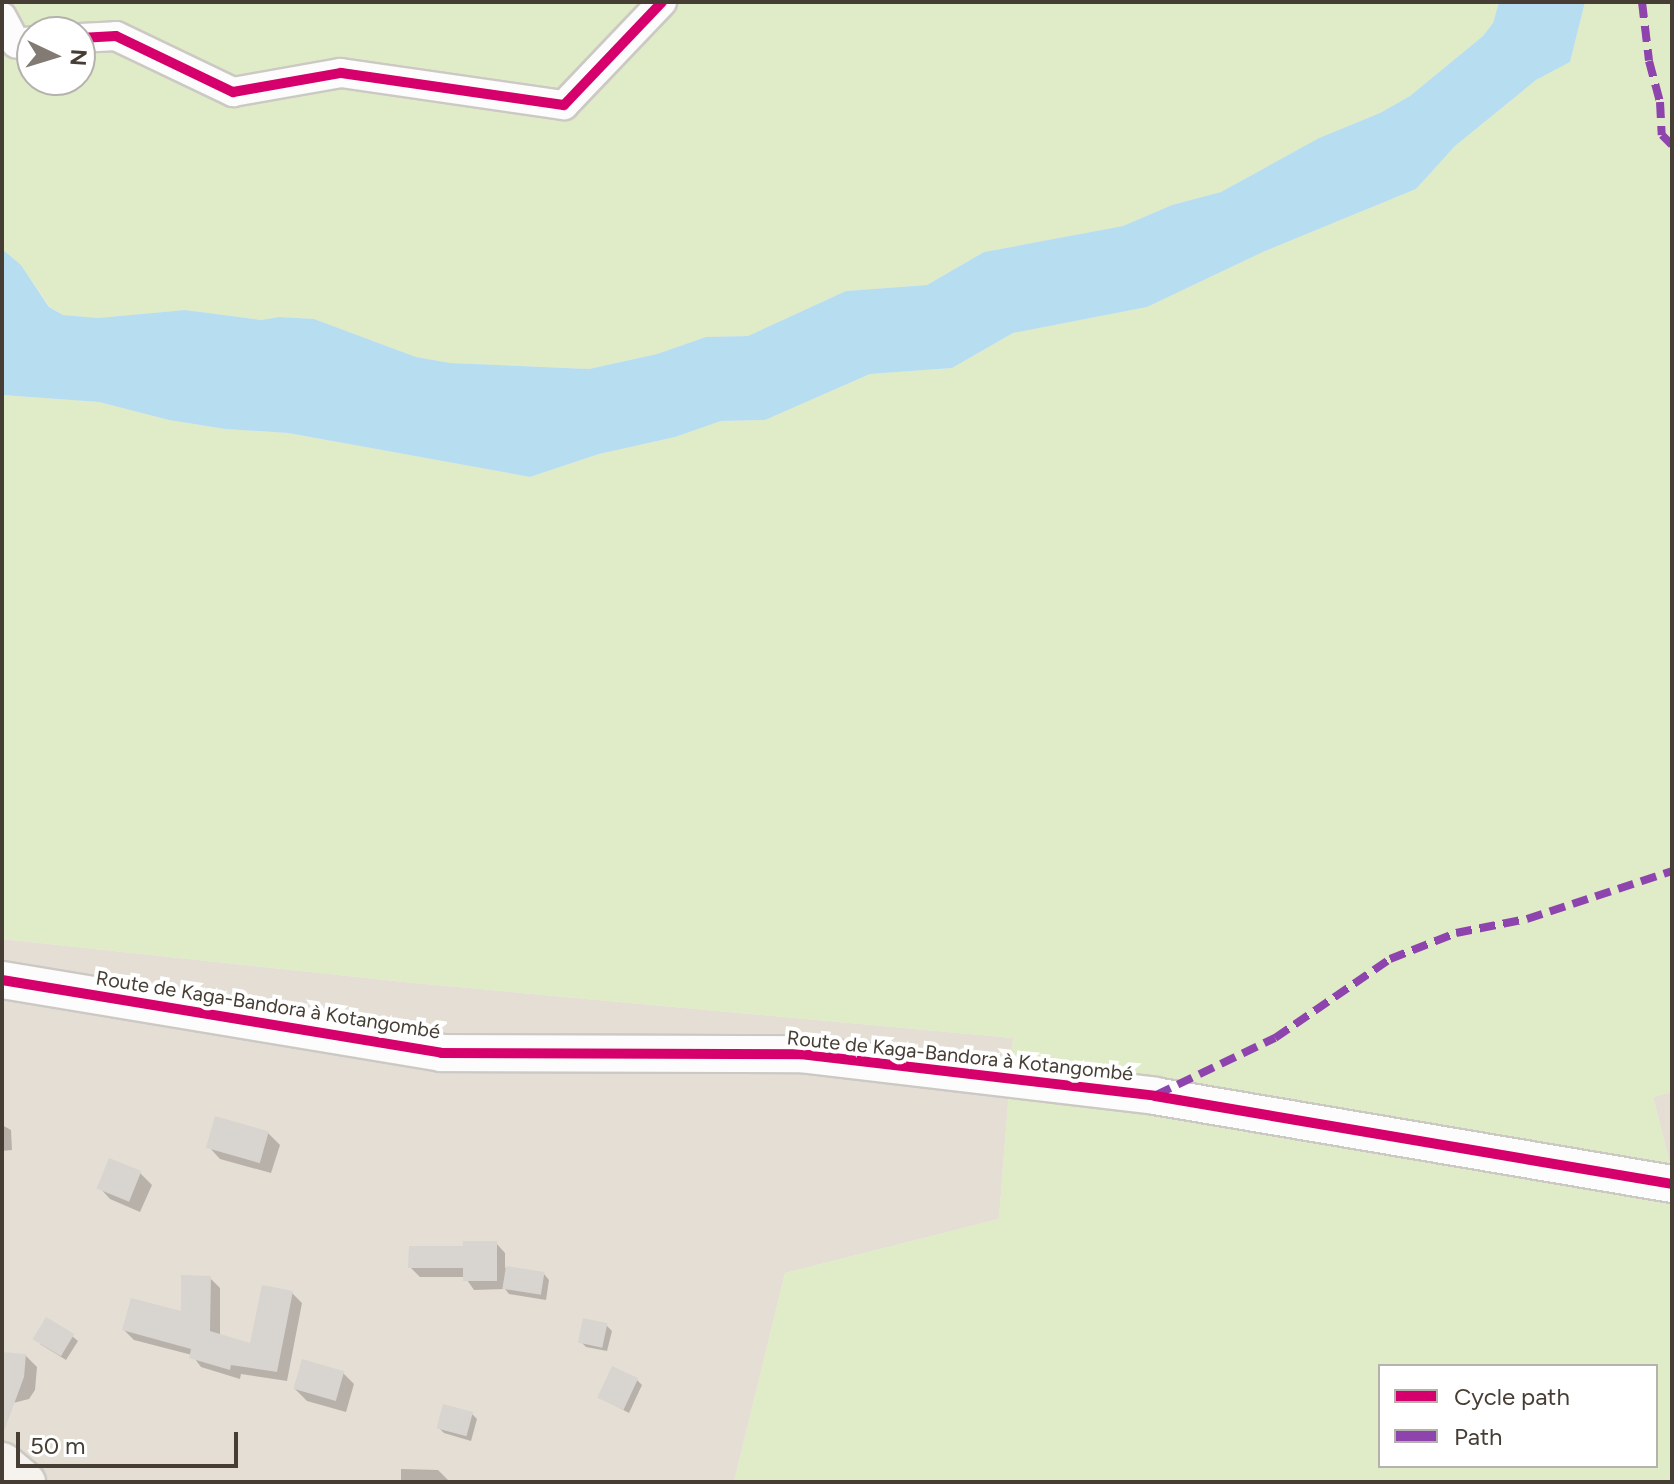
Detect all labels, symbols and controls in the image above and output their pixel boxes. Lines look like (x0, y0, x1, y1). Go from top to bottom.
north arrow (16, 16, 96, 96)
text: N (64, 48, 93, 67)
street label: Route de Kaga-Bandora à Kotangombé (94, 966, 442, 1044)
street label: Route de Kaga-Bandora à Kotangombé (786, 1026, 1134, 1086)
legend (1378, 1364, 1658, 1468)
text: Cycle path (1454, 1382, 1570, 1411)
scale bar (20, 1416, 242, 1466)
text: Path (1454, 1422, 1502, 1451)
text: 50 m (30, 1431, 86, 1460)

